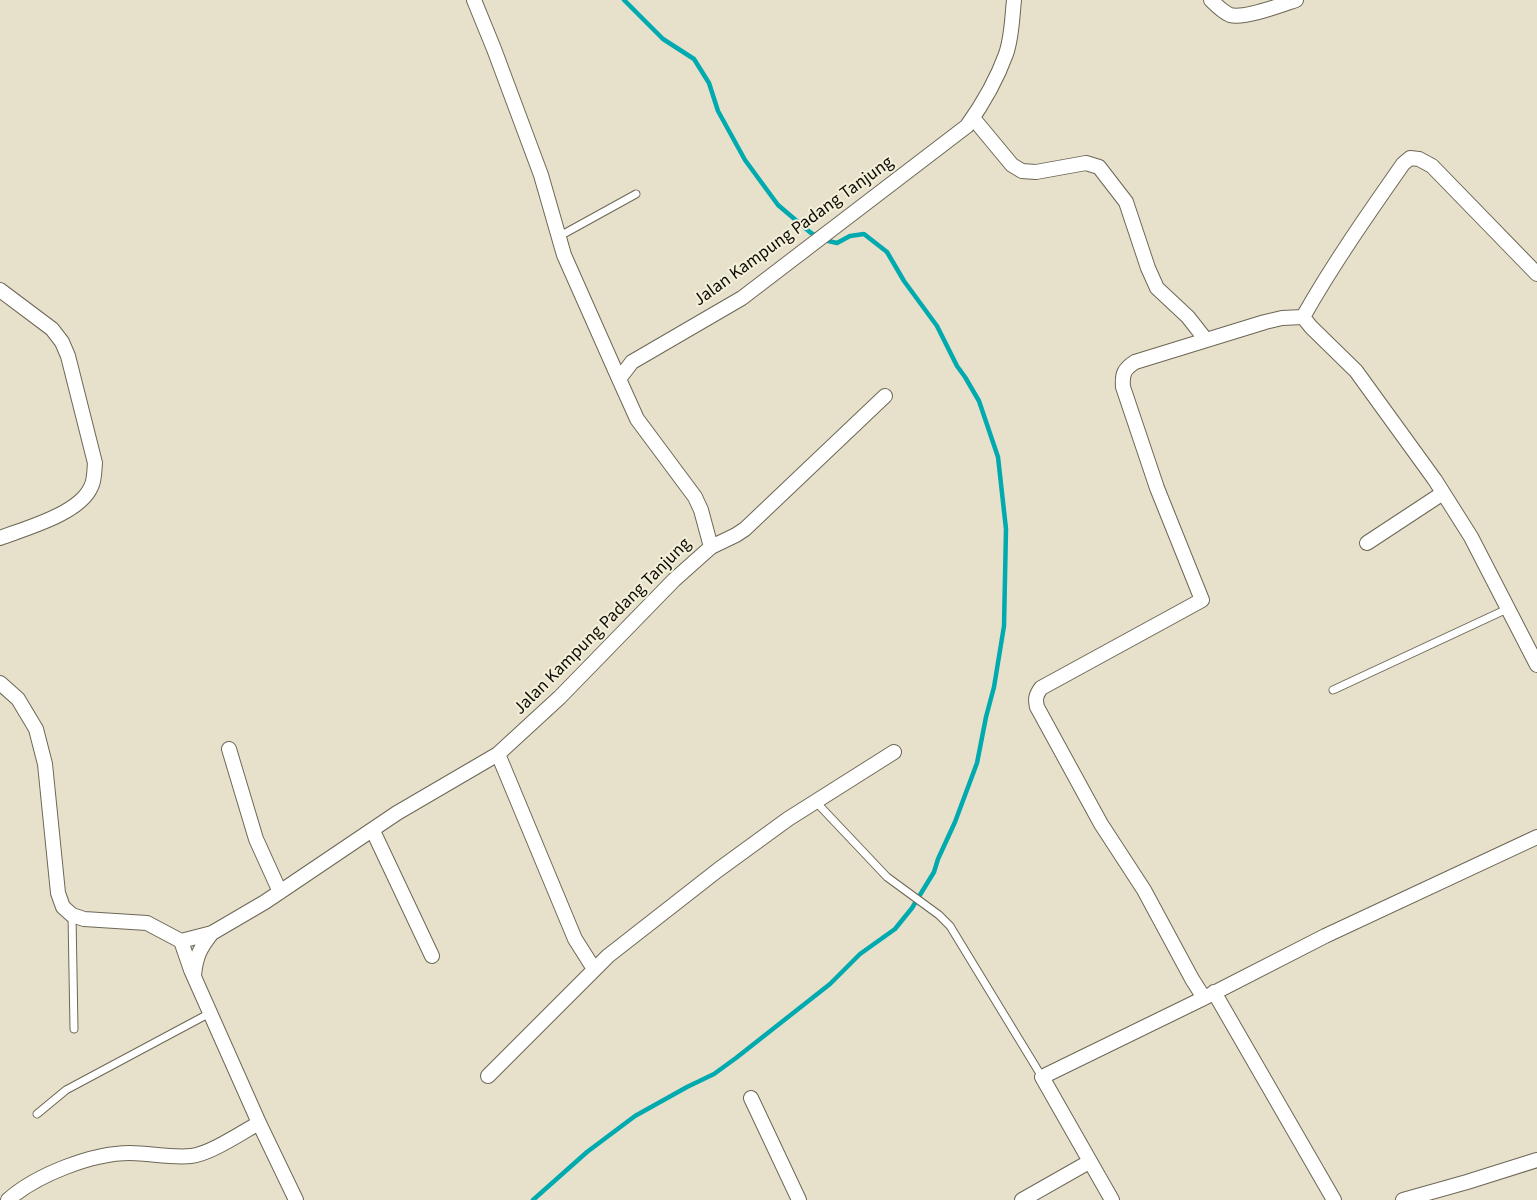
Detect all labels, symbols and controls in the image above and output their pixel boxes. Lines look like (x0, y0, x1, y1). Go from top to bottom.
street label: Jalan Kampung Padang Tanjung (690, 152, 898, 312)
street label: Jalan Kampung Padang Tanjung (510, 534, 696, 720)

